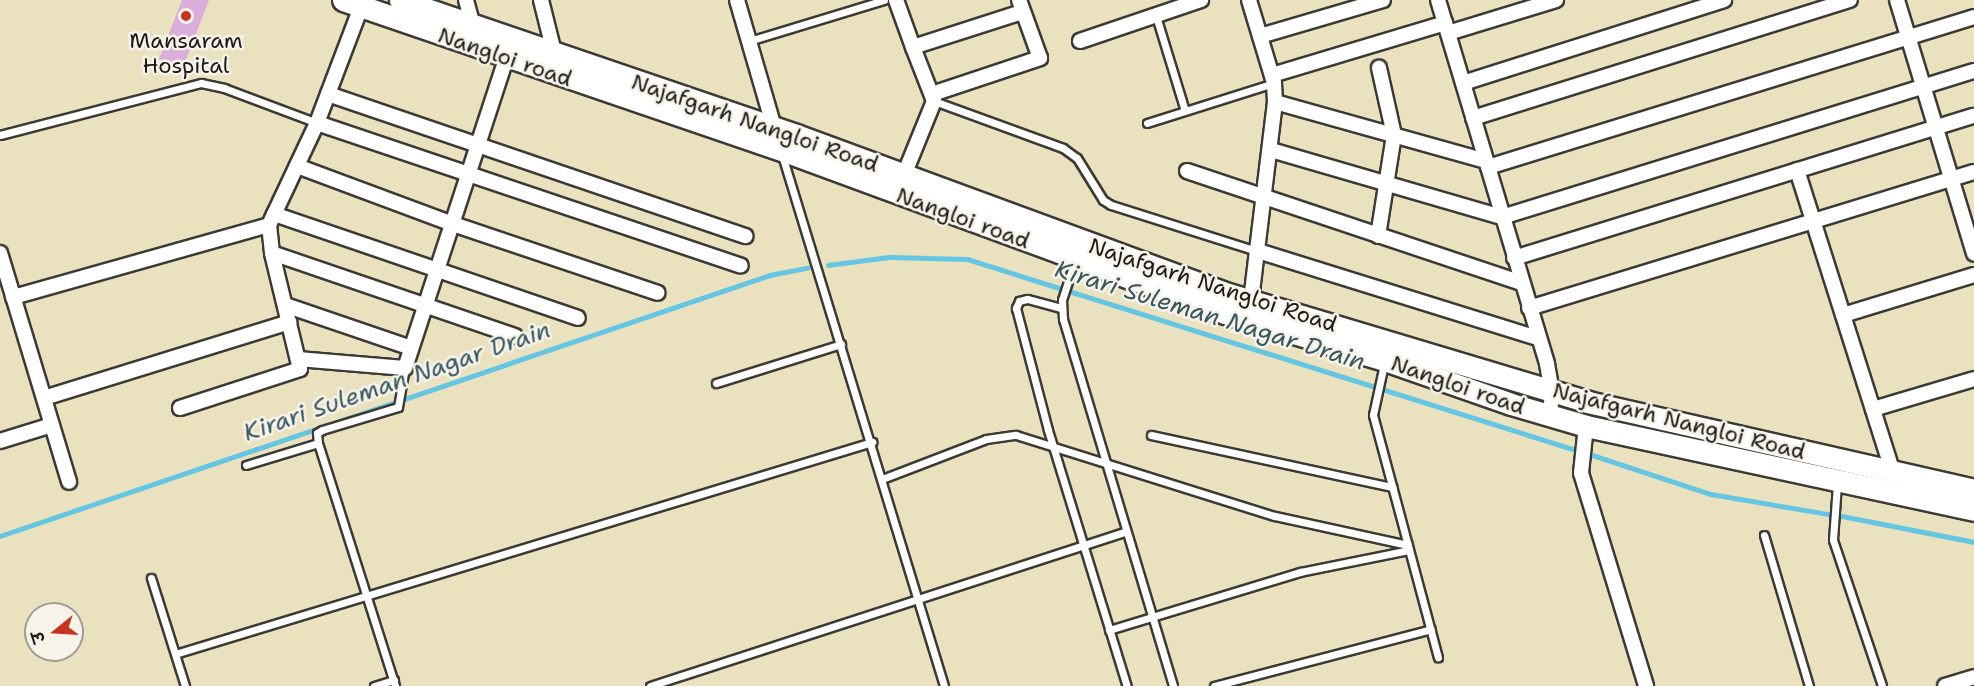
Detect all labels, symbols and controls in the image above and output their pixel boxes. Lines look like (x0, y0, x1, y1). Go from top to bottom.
marker: Mansaram Hospital (177, 7, 195, 25)
street label: Nangloi road (435, 22, 575, 92)
place label: Mansaram Hospital (129, 27, 243, 78)
street label: Najafgarh Nangloi Road (628, 68, 882, 178)
street label: Nangloi road (893, 182, 1033, 254)
street label: Najafgarh Nangloi Road (1086, 232, 1340, 338)
water label: Kirari Suleman Nagar Drain (1052, 255, 1368, 377)
water label: Kirari Suleman Nagar Drain (240, 316, 554, 448)
street label: Nangloi road (1388, 350, 1528, 420)
street label: Najafgarh Nangloi Road (1550, 377, 1808, 465)
north arrow (24, 602, 84, 662)
text: उ (27, 629, 50, 645)

